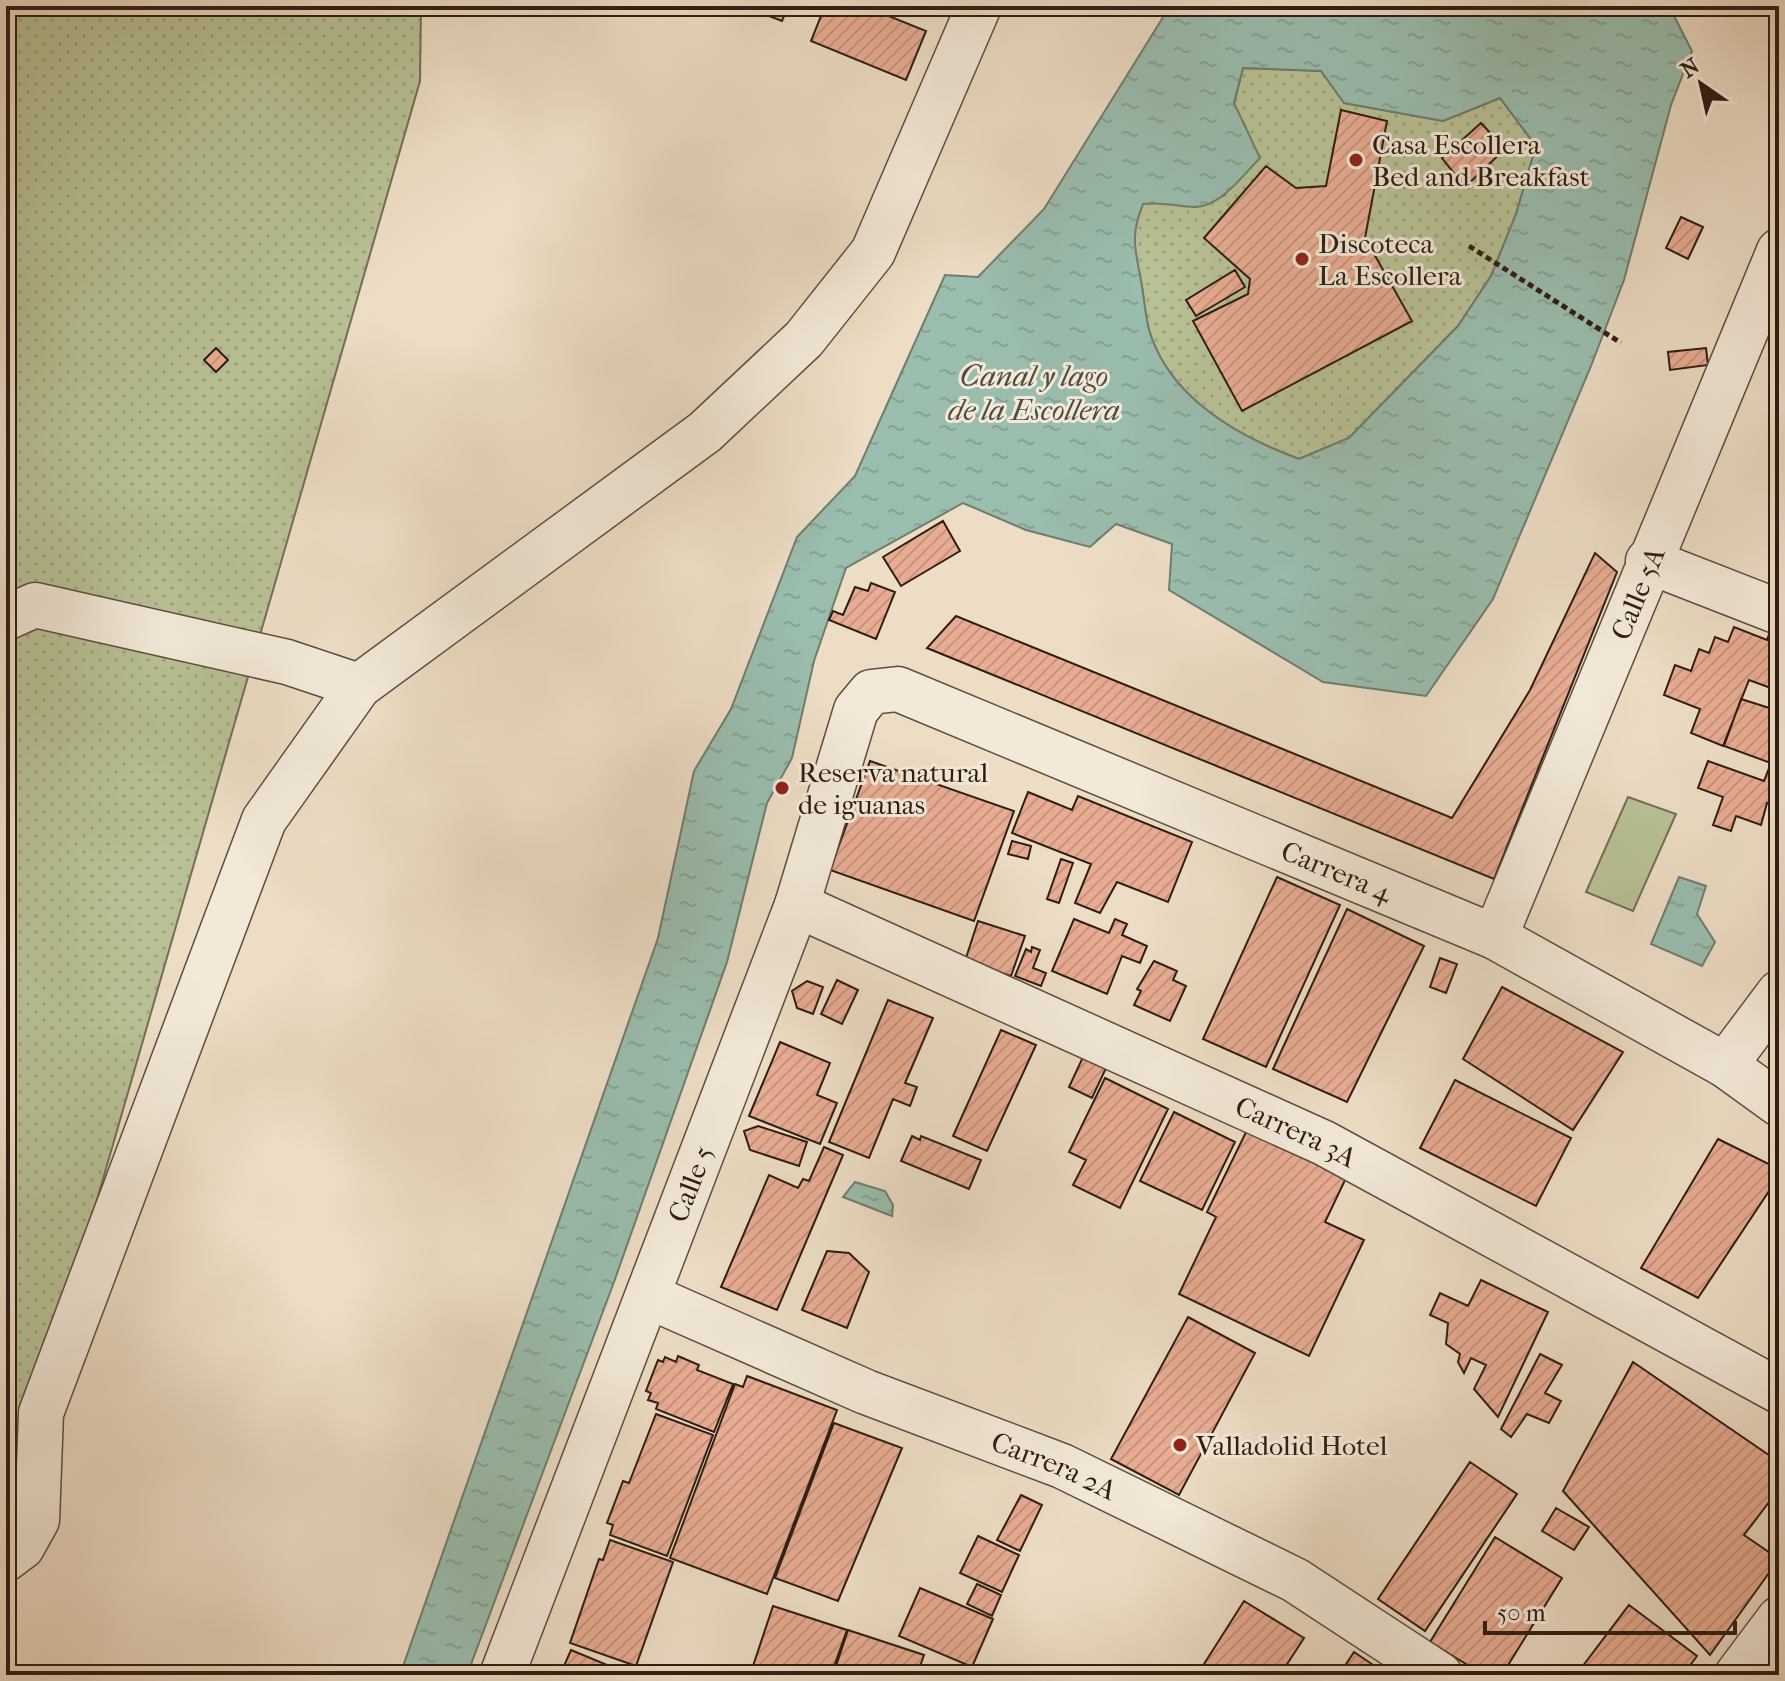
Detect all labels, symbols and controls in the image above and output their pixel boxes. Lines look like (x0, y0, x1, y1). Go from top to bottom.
north arrow (1661, 44, 1741, 124)
text: N (1676, 53, 1705, 84)
place label: Casa Escollera Bed and Breakfast (1372, 128, 1590, 193)
marker: Casa Escollera Bed and Breakfast (1347, 151, 1365, 169)
place label: Discoteca La Escollera (1318, 227, 1463, 292)
marker: Discoteca La Escollera (1293, 250, 1311, 268)
water label: Canal y lago de la Escollera (948, 359, 1120, 428)
street label: Calle 5A (1604, 541, 1672, 645)
place label: Reserva natural de iguanas (798, 756, 988, 821)
marker: Reserva natural de iguanas (773, 779, 791, 797)
street label: Carrera 4 (1276, 834, 1398, 910)
street label: Carrera 3A (1230, 1089, 1363, 1175)
street label: Calle 5 (661, 1141, 720, 1227)
street label: Carrera 2A (987, 1425, 1123, 1507)
place label: Valladolid Hotel (1195, 1429, 1388, 1462)
marker: Valladolid Hotel (1171, 1436, 1189, 1454)
scale bar (1485, 1585, 1735, 1635)
text: 50 m (1497, 1599, 1546, 1627)

